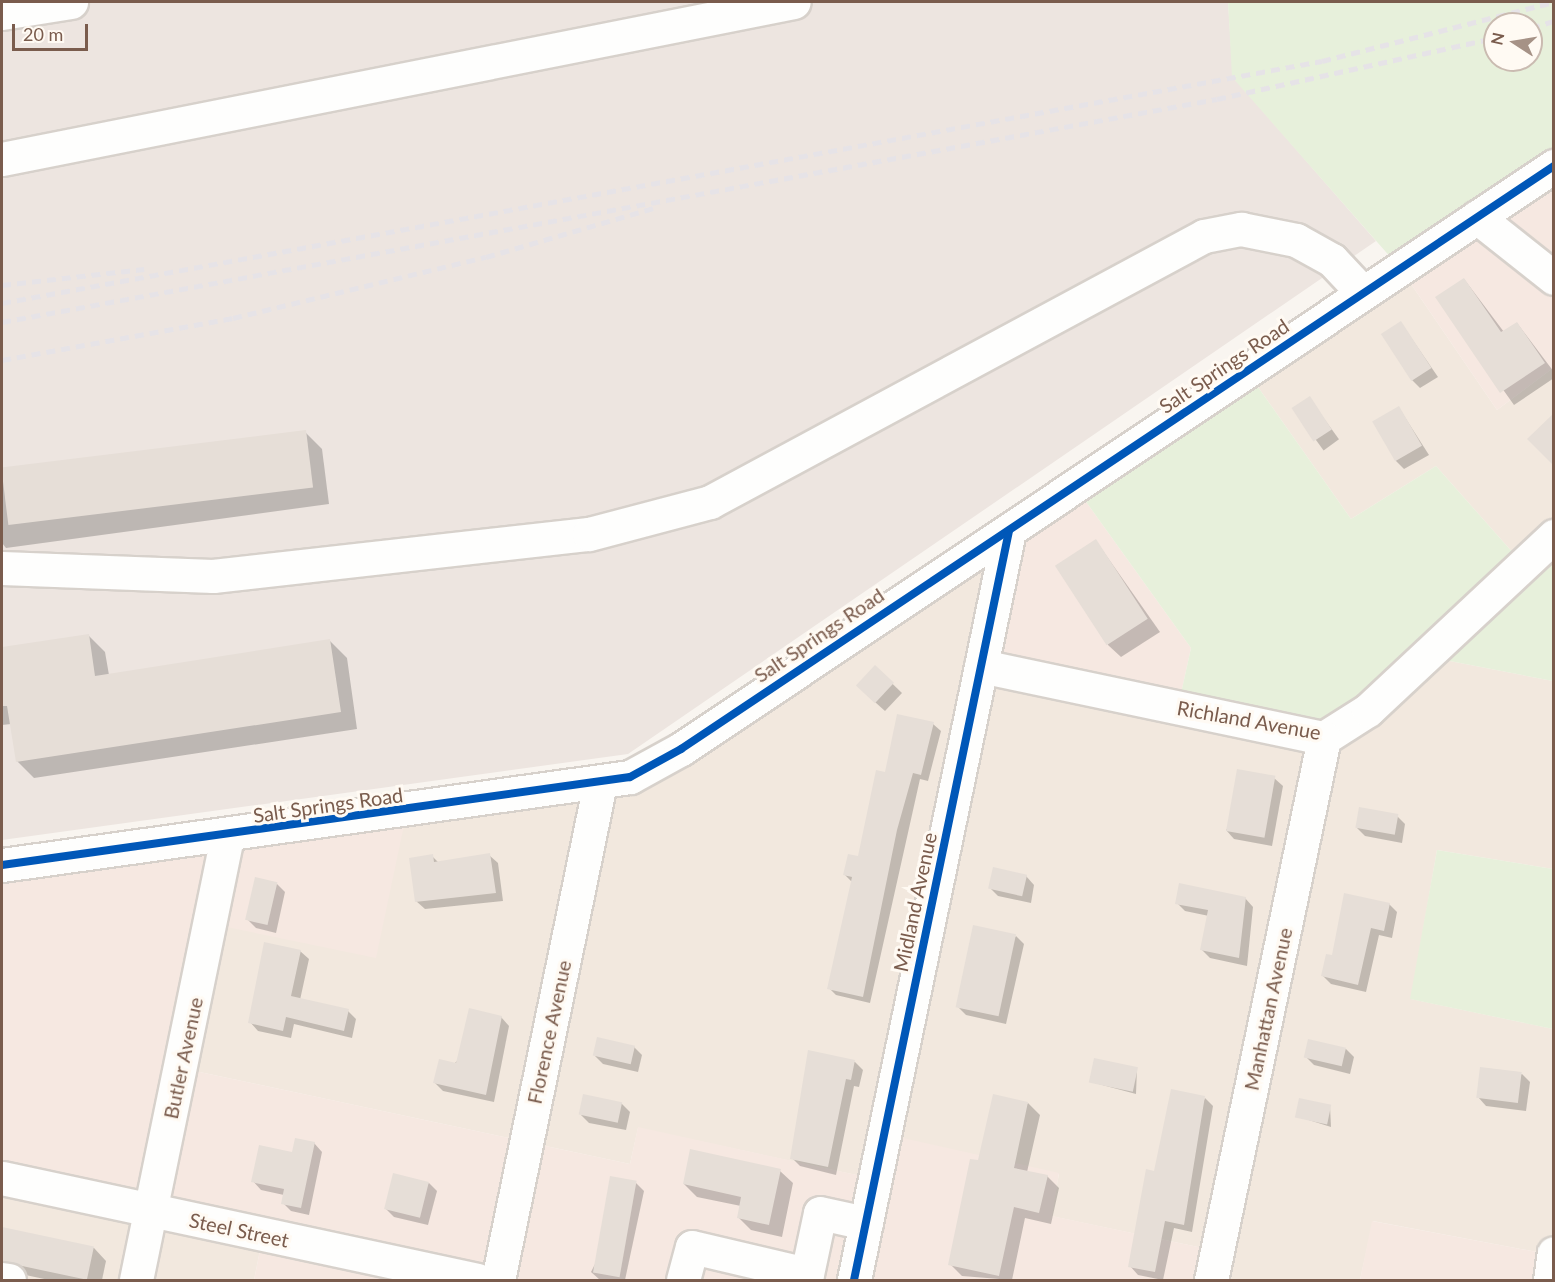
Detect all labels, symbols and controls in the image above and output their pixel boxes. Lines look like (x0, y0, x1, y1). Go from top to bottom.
scale bar (15, 12, 92, 50)
north arrow (1483, 12, 1543, 72)
text: 20 m (23, 23, 63, 45)
text: N (1486, 31, 1507, 47)
street label: Salt Springs Road (1155, 314, 1293, 418)
street label: Salt Springs Road (750, 583, 888, 687)
street label: Richland Avenue (1175, 695, 1323, 745)
street label: Salt Springs Road (251, 783, 405, 827)
street label: Midland Avenue (888, 830, 942, 974)
street label: Manhattan Avenue (1239, 925, 1297, 1093)
street label: Florence Avenue (522, 958, 576, 1106)
street label: Butler Avenue (158, 994, 208, 1122)
street label: Steel Street (187, 1208, 291, 1252)

